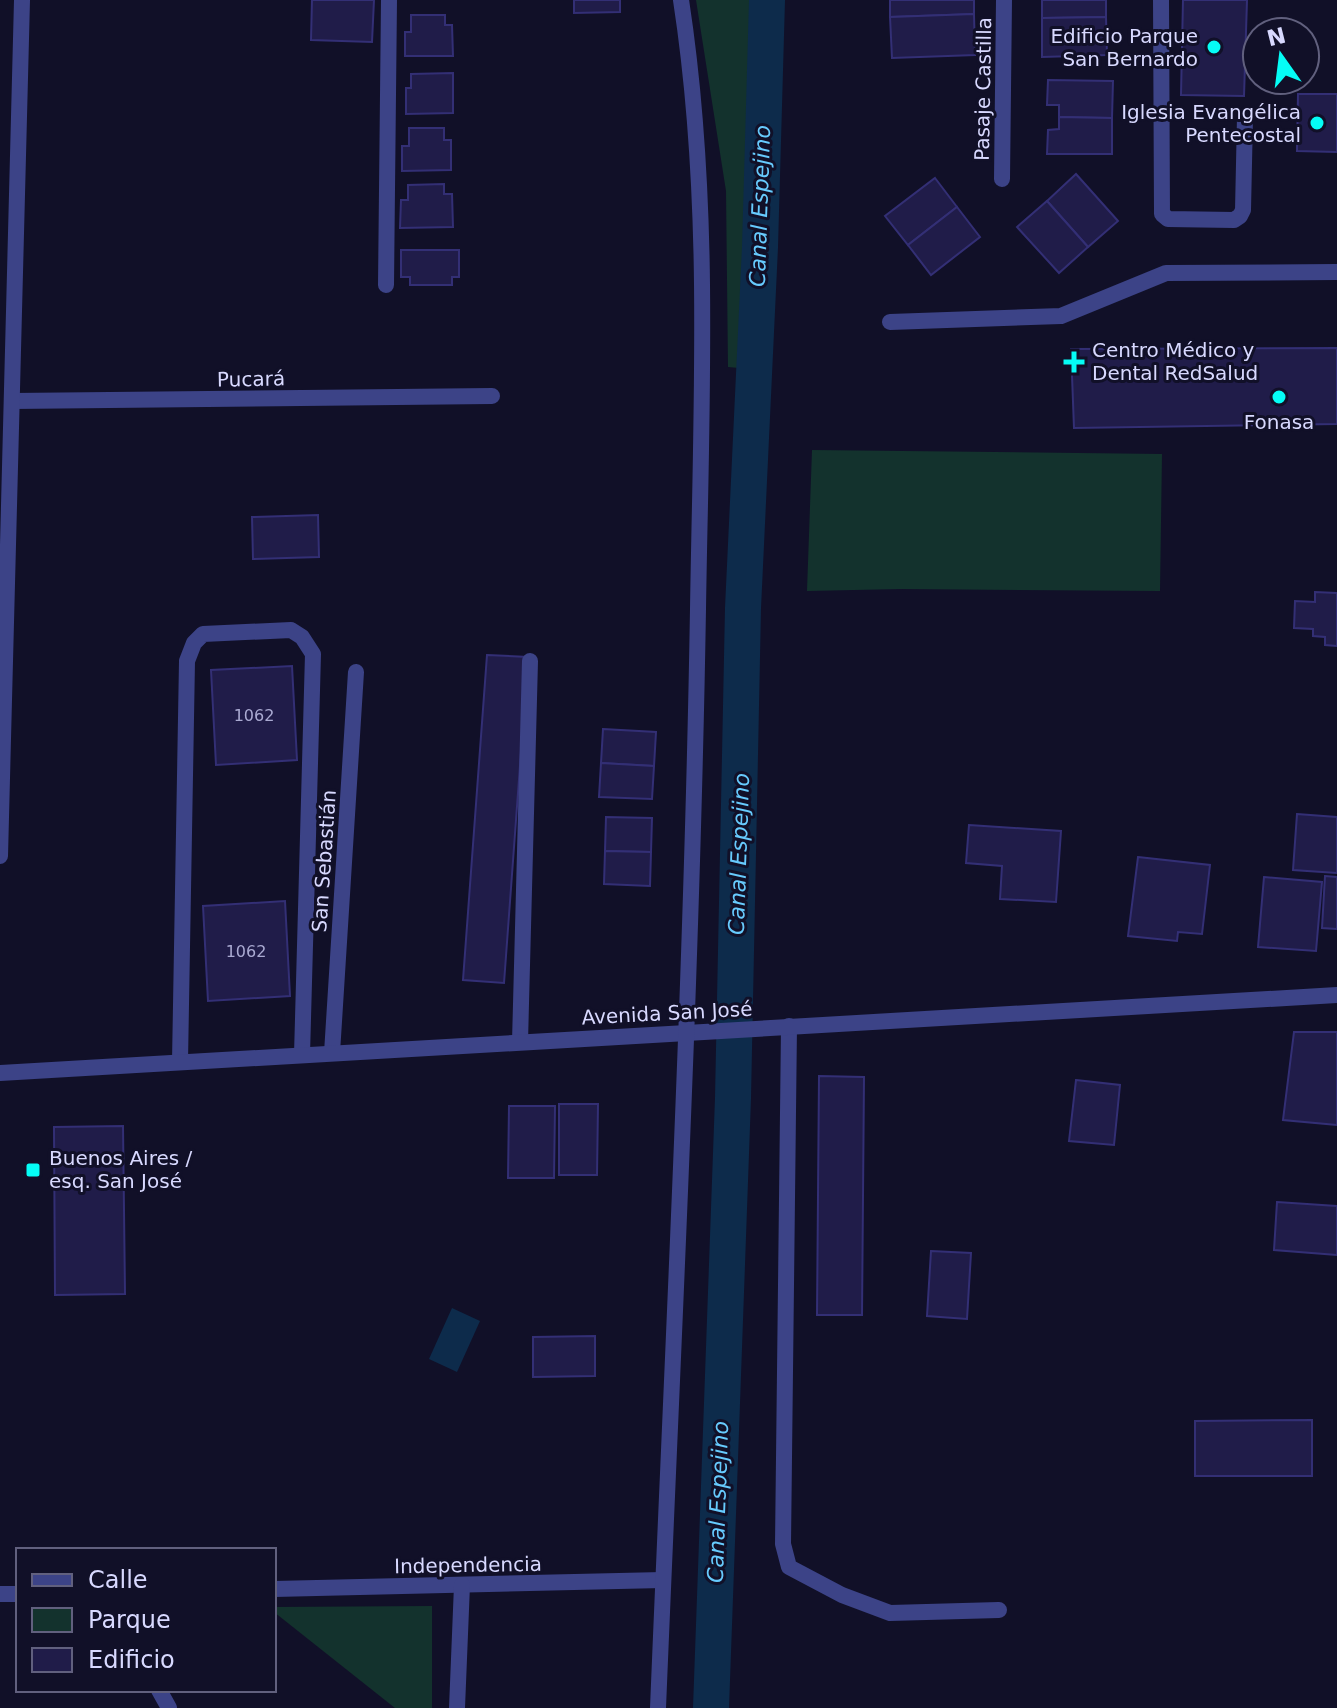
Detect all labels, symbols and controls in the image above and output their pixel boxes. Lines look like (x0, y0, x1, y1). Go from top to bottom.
north arrow (1241, 16, 1321, 96)
street label: Pasaje Castilla (970, 17, 996, 161)
text: N (1264, 23, 1288, 51)
place label: Edificio Parque San Bernardo (1050, 24, 1198, 71)
marker: Edificio Parque San Bernardo (1205, 38, 1223, 56)
place label: Iglesia Evangélica Pentecostal (1121, 100, 1301, 147)
marker: Iglesia Evangélica Pentecostal (1308, 114, 1326, 132)
water label: Canal Espejino (745, 125, 775, 287)
place label: Centro Médico y Dental RedSalud (1092, 338, 1258, 385)
marker: Centro Médico y Dental RedSalud (1063, 351, 1085, 373)
street label: Pucará (217, 366, 285, 392)
marker: Fonasa (1270, 388, 1288, 406)
place label: Fonasa (1244, 410, 1314, 434)
house number: 1062 (234, 706, 274, 725)
water label: Canal Espejino (724, 773, 754, 935)
street label: San Sebastián (307, 789, 341, 933)
house number: 1062 (226, 942, 266, 961)
street label: Avenida San José (581, 997, 753, 1029)
place label: Buenos Aires / esq. San José (49, 1146, 192, 1193)
marker: Buenos Aires / esq. San José (24, 1161, 42, 1179)
water label: Canal Espejino (703, 1421, 733, 1583)
legend (16, 1548, 276, 1692)
street label: Independencia (394, 1552, 542, 1578)
text: Calle (88, 1566, 148, 1594)
text: Parque (88, 1606, 171, 1634)
text: Edificio (88, 1646, 175, 1674)

